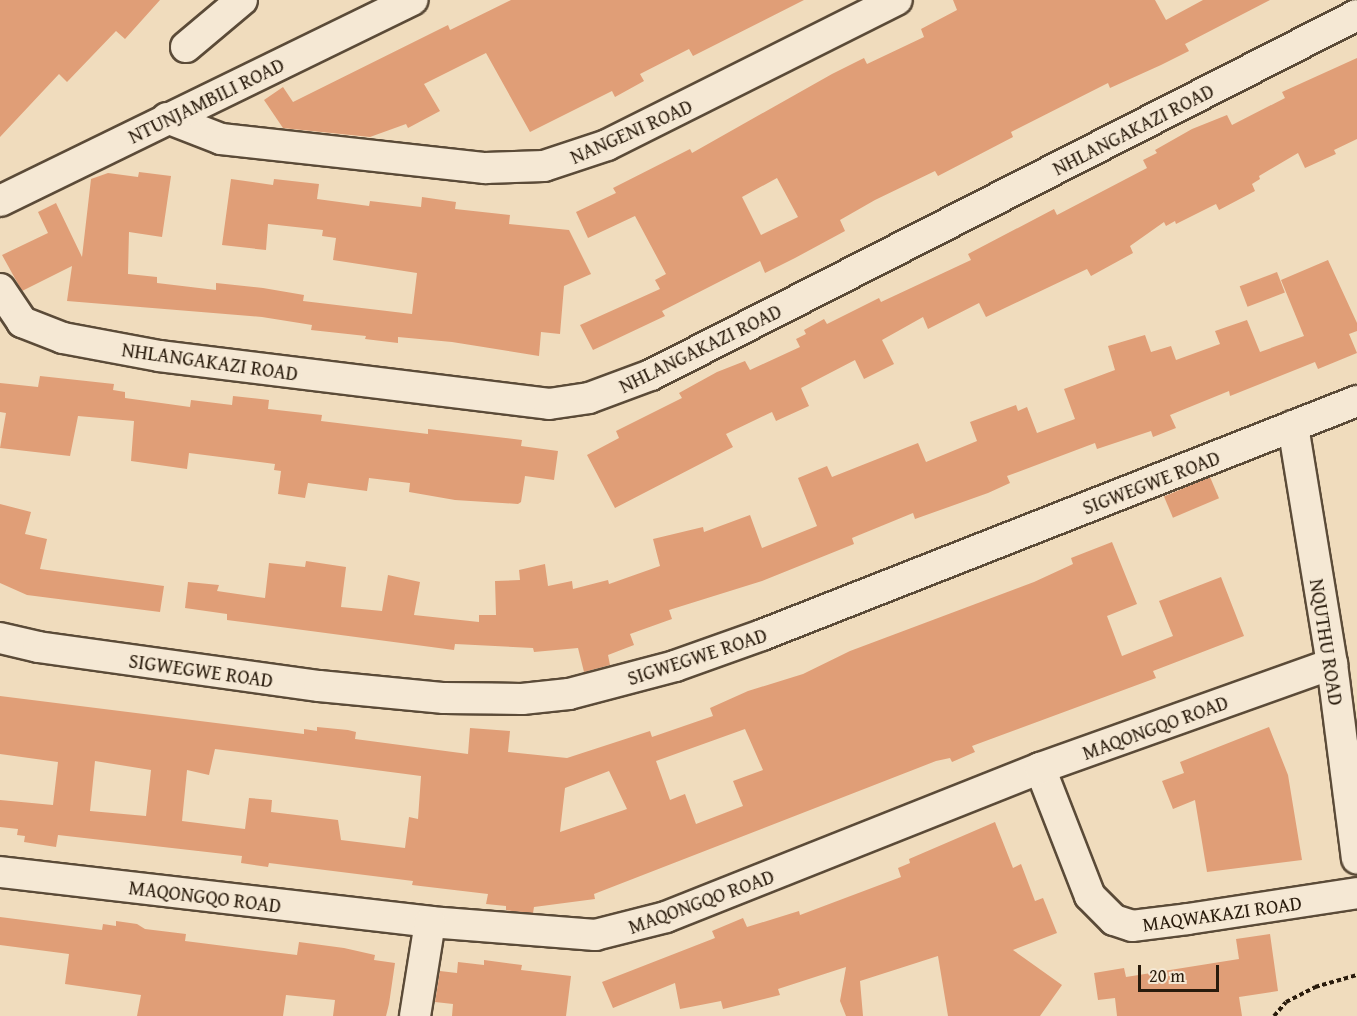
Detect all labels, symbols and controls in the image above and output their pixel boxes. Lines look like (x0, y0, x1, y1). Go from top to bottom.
street label: NTUNJAMBILI ROAD (124, 52, 288, 148)
street label: NHLANGAKAZI ROAD (1048, 78, 1218, 180)
street label: NANGENI ROAD (566, 93, 696, 169)
street label: NHLANGAKAZI ROAD (615, 298, 785, 398)
street label: NHLANGAKAZI ROAD (120, 337, 300, 385)
street label: SIGWEGWE ROAD (1079, 445, 1223, 519)
street label: NQUTHU ROAD (1305, 577, 1349, 707)
street label: SIGWEGWE ROAD (624, 622, 770, 690)
street label: SIGWEGWE ROAD (127, 648, 275, 692)
street label: MAQONGQO ROAD (1079, 689, 1231, 765)
street label: MAQONGQO ROAD (625, 863, 777, 939)
street label: MAQONGQO ROAD (127, 875, 283, 917)
street label: MAQWAKAZI ROAD (1141, 890, 1303, 936)
scale bar (1141, 953, 1222, 991)
text: 20 m (1149, 962, 1185, 989)

